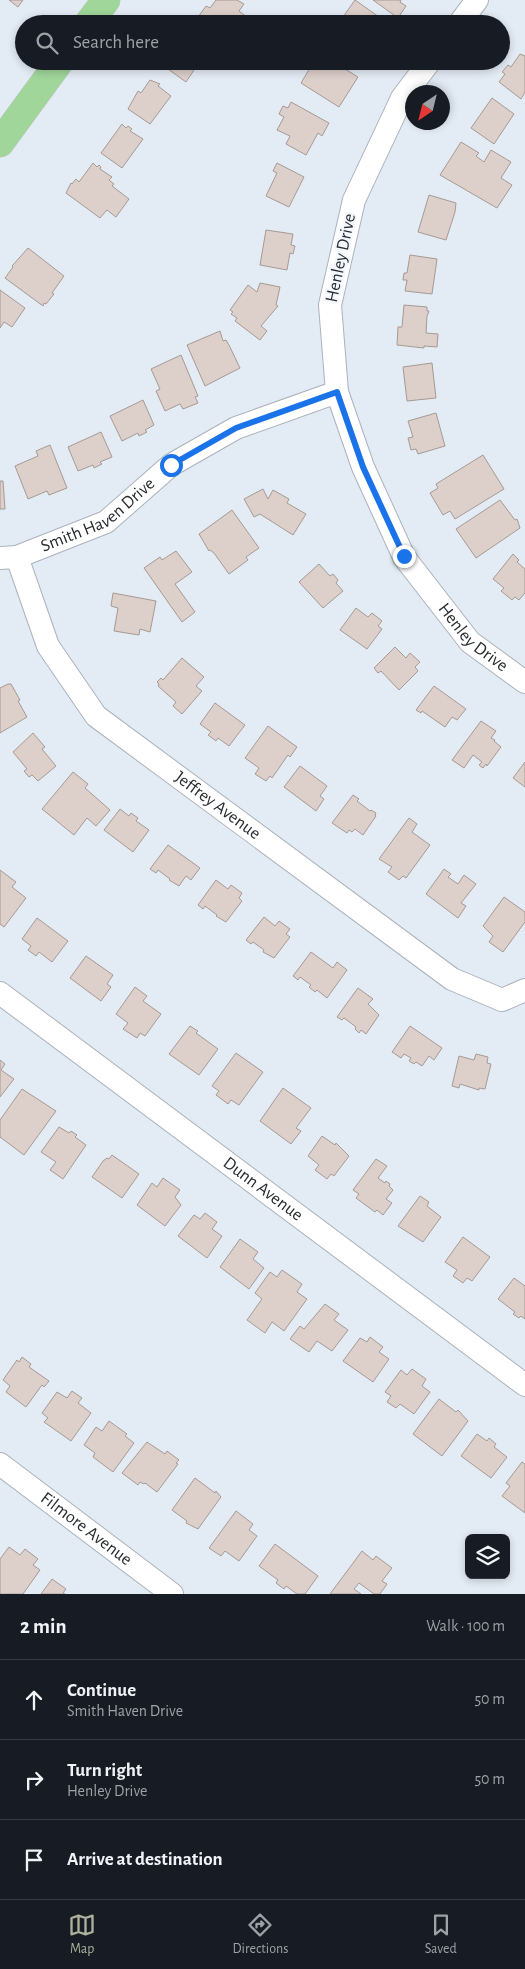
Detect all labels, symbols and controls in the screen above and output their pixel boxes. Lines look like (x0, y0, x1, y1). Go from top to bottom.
search box (15, 15, 510, 70)
icon: search (33, 29, 61, 57)
text: Search here (73, 33, 159, 52)
north arrow (405, 85, 450, 130)
street label: Henley Drive (323, 212, 359, 304)
route start (160, 454, 183, 477)
street label: Smith Haven Drive (38, 475, 158, 556)
route end (393, 545, 416, 568)
street label: Henley Drive (435, 600, 511, 675)
street label: Jeffrey Avenue (171, 768, 264, 843)
street label: Dunn Avenue (220, 1154, 306, 1225)
street label: Filmore Avenue (37, 1489, 135, 1569)
map controls (465, 1534, 510, 1579)
button: layers (465, 1534, 510, 1579)
text: 2 min (20, 1616, 67, 1637)
text: Walk · 100 m (426, 1618, 505, 1634)
text: Continue (67, 1681, 136, 1700)
icon: ahead (20, 1686, 48, 1714)
text: 50 m (474, 1691, 505, 1707)
text: Smith Haven Drive (67, 1703, 183, 1719)
text: Turn right (67, 1761, 142, 1780)
icon: right (20, 1766, 48, 1794)
text: 50 m (474, 1771, 505, 1787)
text: Henley Drive (67, 1783, 147, 1799)
icon: arrive (20, 1846, 48, 1874)
text: Arrive at destination (67, 1850, 223, 1869)
tab: Map (68, 1911, 96, 1958)
tab: Directions (233, 1911, 288, 1958)
tab: Saved (425, 1911, 457, 1958)

